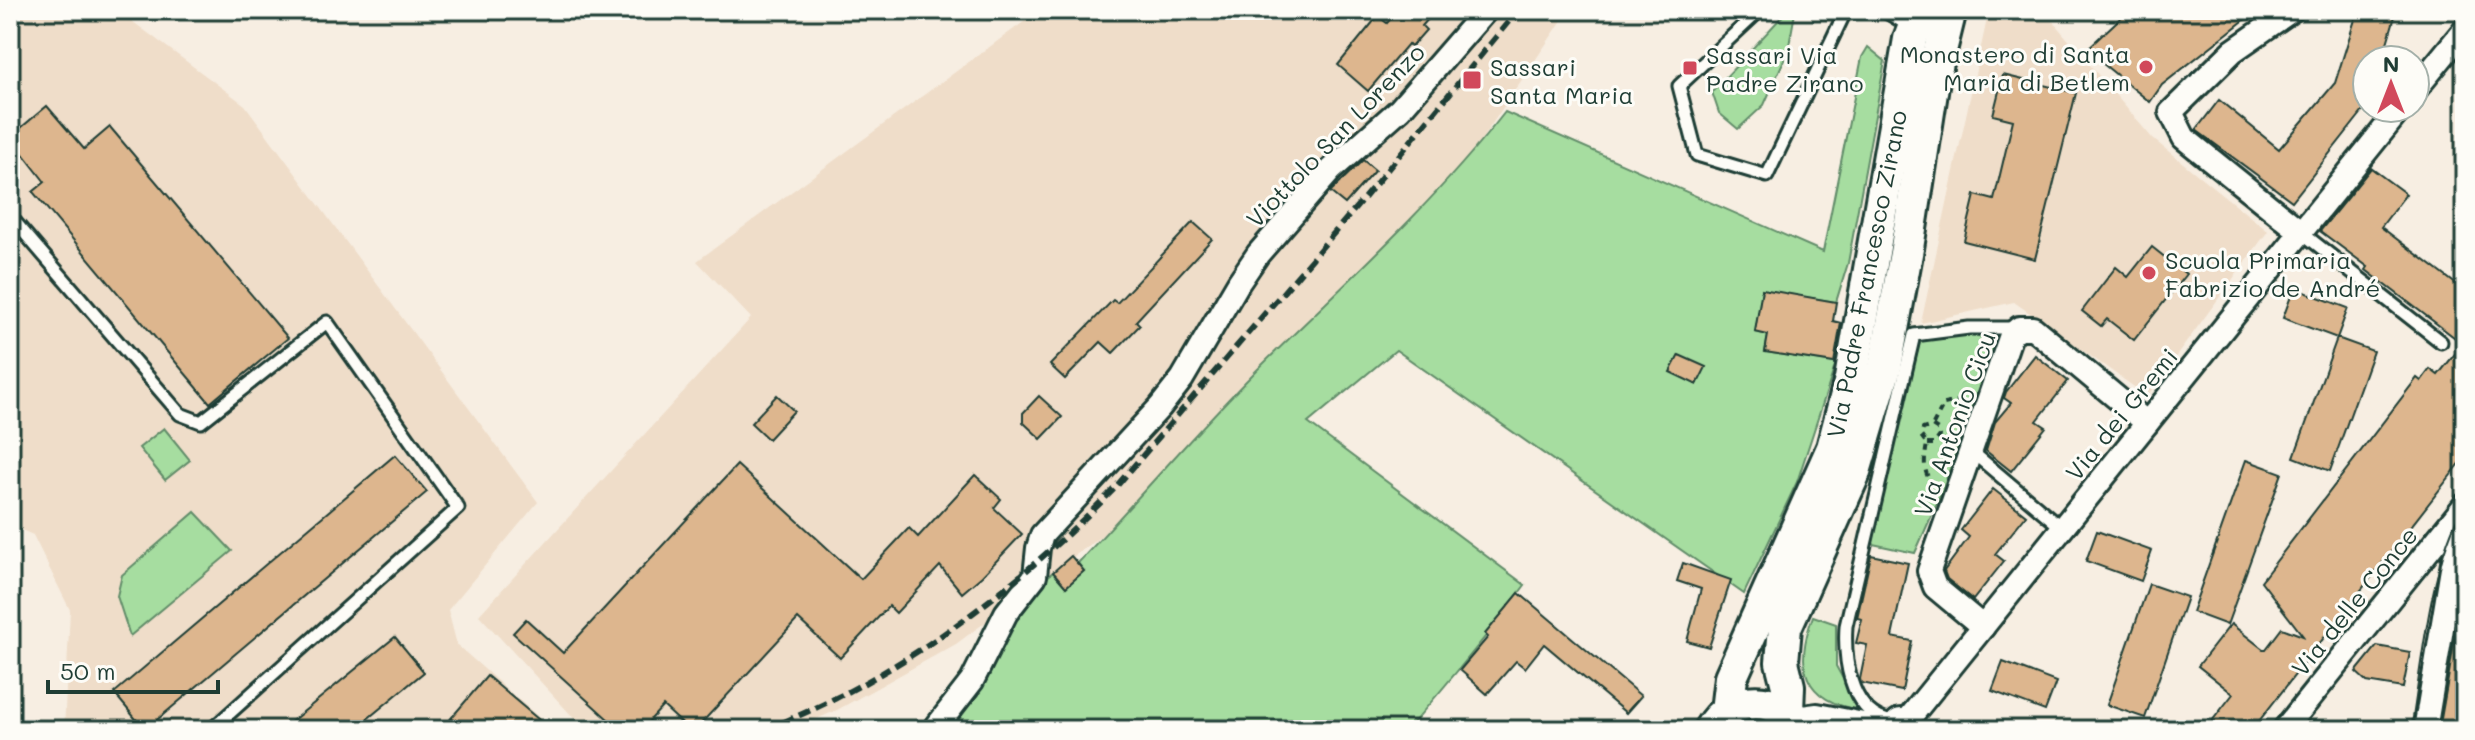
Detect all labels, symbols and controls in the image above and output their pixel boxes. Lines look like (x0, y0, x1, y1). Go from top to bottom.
street label: Viottolo San Lorenzo (1239, 36, 1431, 234)
place label: Monastero di Santa Maria di Betlem (1900, 38, 2130, 97)
place label: Sassari Via Padre Zirano (1706, 39, 1863, 98)
north arrow (2351, 44, 2431, 124)
text: N (2383, 49, 2399, 78)
place label: Sassari Santa Maria (1490, 51, 1633, 110)
marker: Monastero di Santa Maria di Betlem (2137, 58, 2155, 76)
marker: Sassari Via Padre Zirano (1681, 59, 1699, 77)
marker: Sassari Santa Maria (1461, 69, 1483, 91)
street label: Via Padre Francesco Zirano (1819, 107, 1913, 441)
place label: Scuola Primaria Fabrizio de André (2165, 244, 2380, 303)
marker: Scuola Primaria Fabrizio de André (2140, 264, 2158, 282)
street label: Via Antonio Cicu (1906, 327, 2002, 521)
street label: Via dei Gremi (2058, 341, 2184, 487)
street label: Via delle Conce (2284, 520, 2424, 682)
scale bar (48, 644, 218, 694)
text: 50 m (60, 655, 116, 686)

